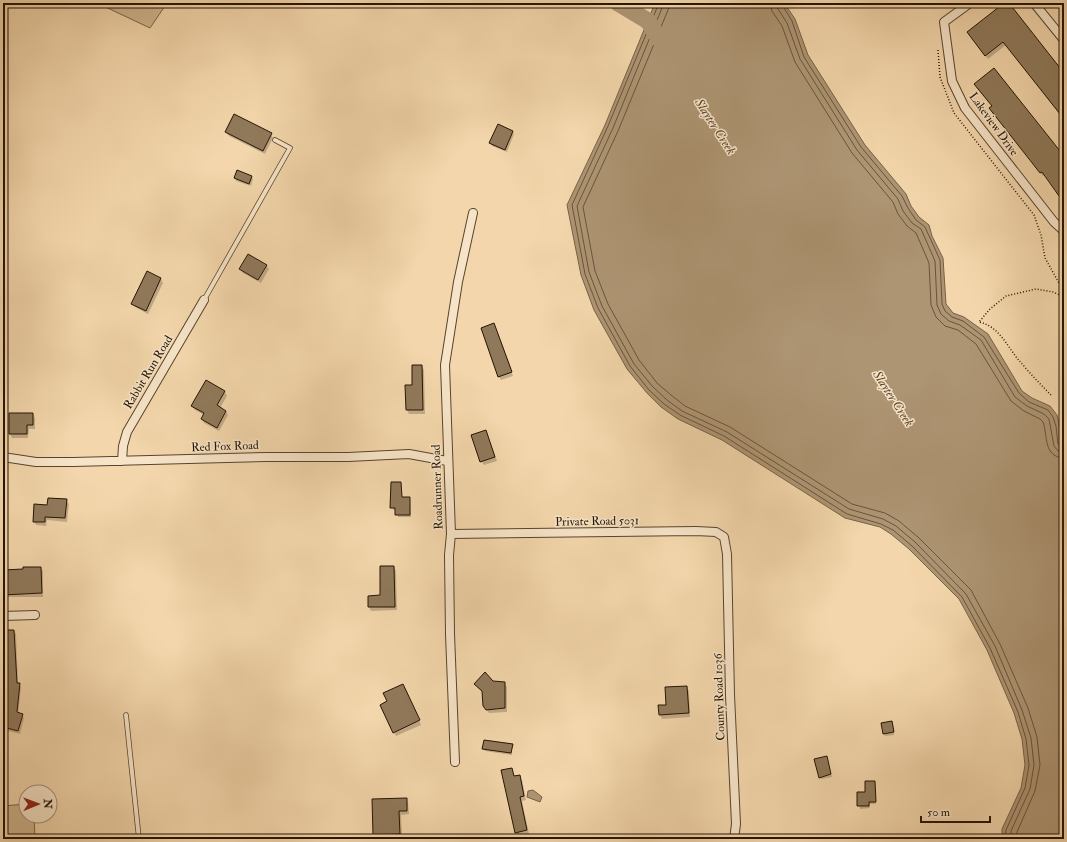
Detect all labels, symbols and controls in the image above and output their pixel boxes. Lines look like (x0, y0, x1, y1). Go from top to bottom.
street label: Lakeview Drive (966, 90, 1022, 159)
water label: Slayter Creek (691, 95, 739, 158)
street label: Rabbit Run Road (121, 333, 176, 412)
water label: Slayter Creek (869, 367, 917, 430)
street label: Red Fox Road (191, 438, 259, 455)
street label: Roadrunner Road (429, 444, 446, 530)
street label: Private Road 5031 (555, 513, 639, 530)
street label: County Road 1036 (710, 652, 729, 741)
north arrow (18, 784, 58, 824)
text: N (41, 798, 54, 810)
scale bar (921, 798, 990, 824)
text: 50 m (927, 805, 951, 820)

